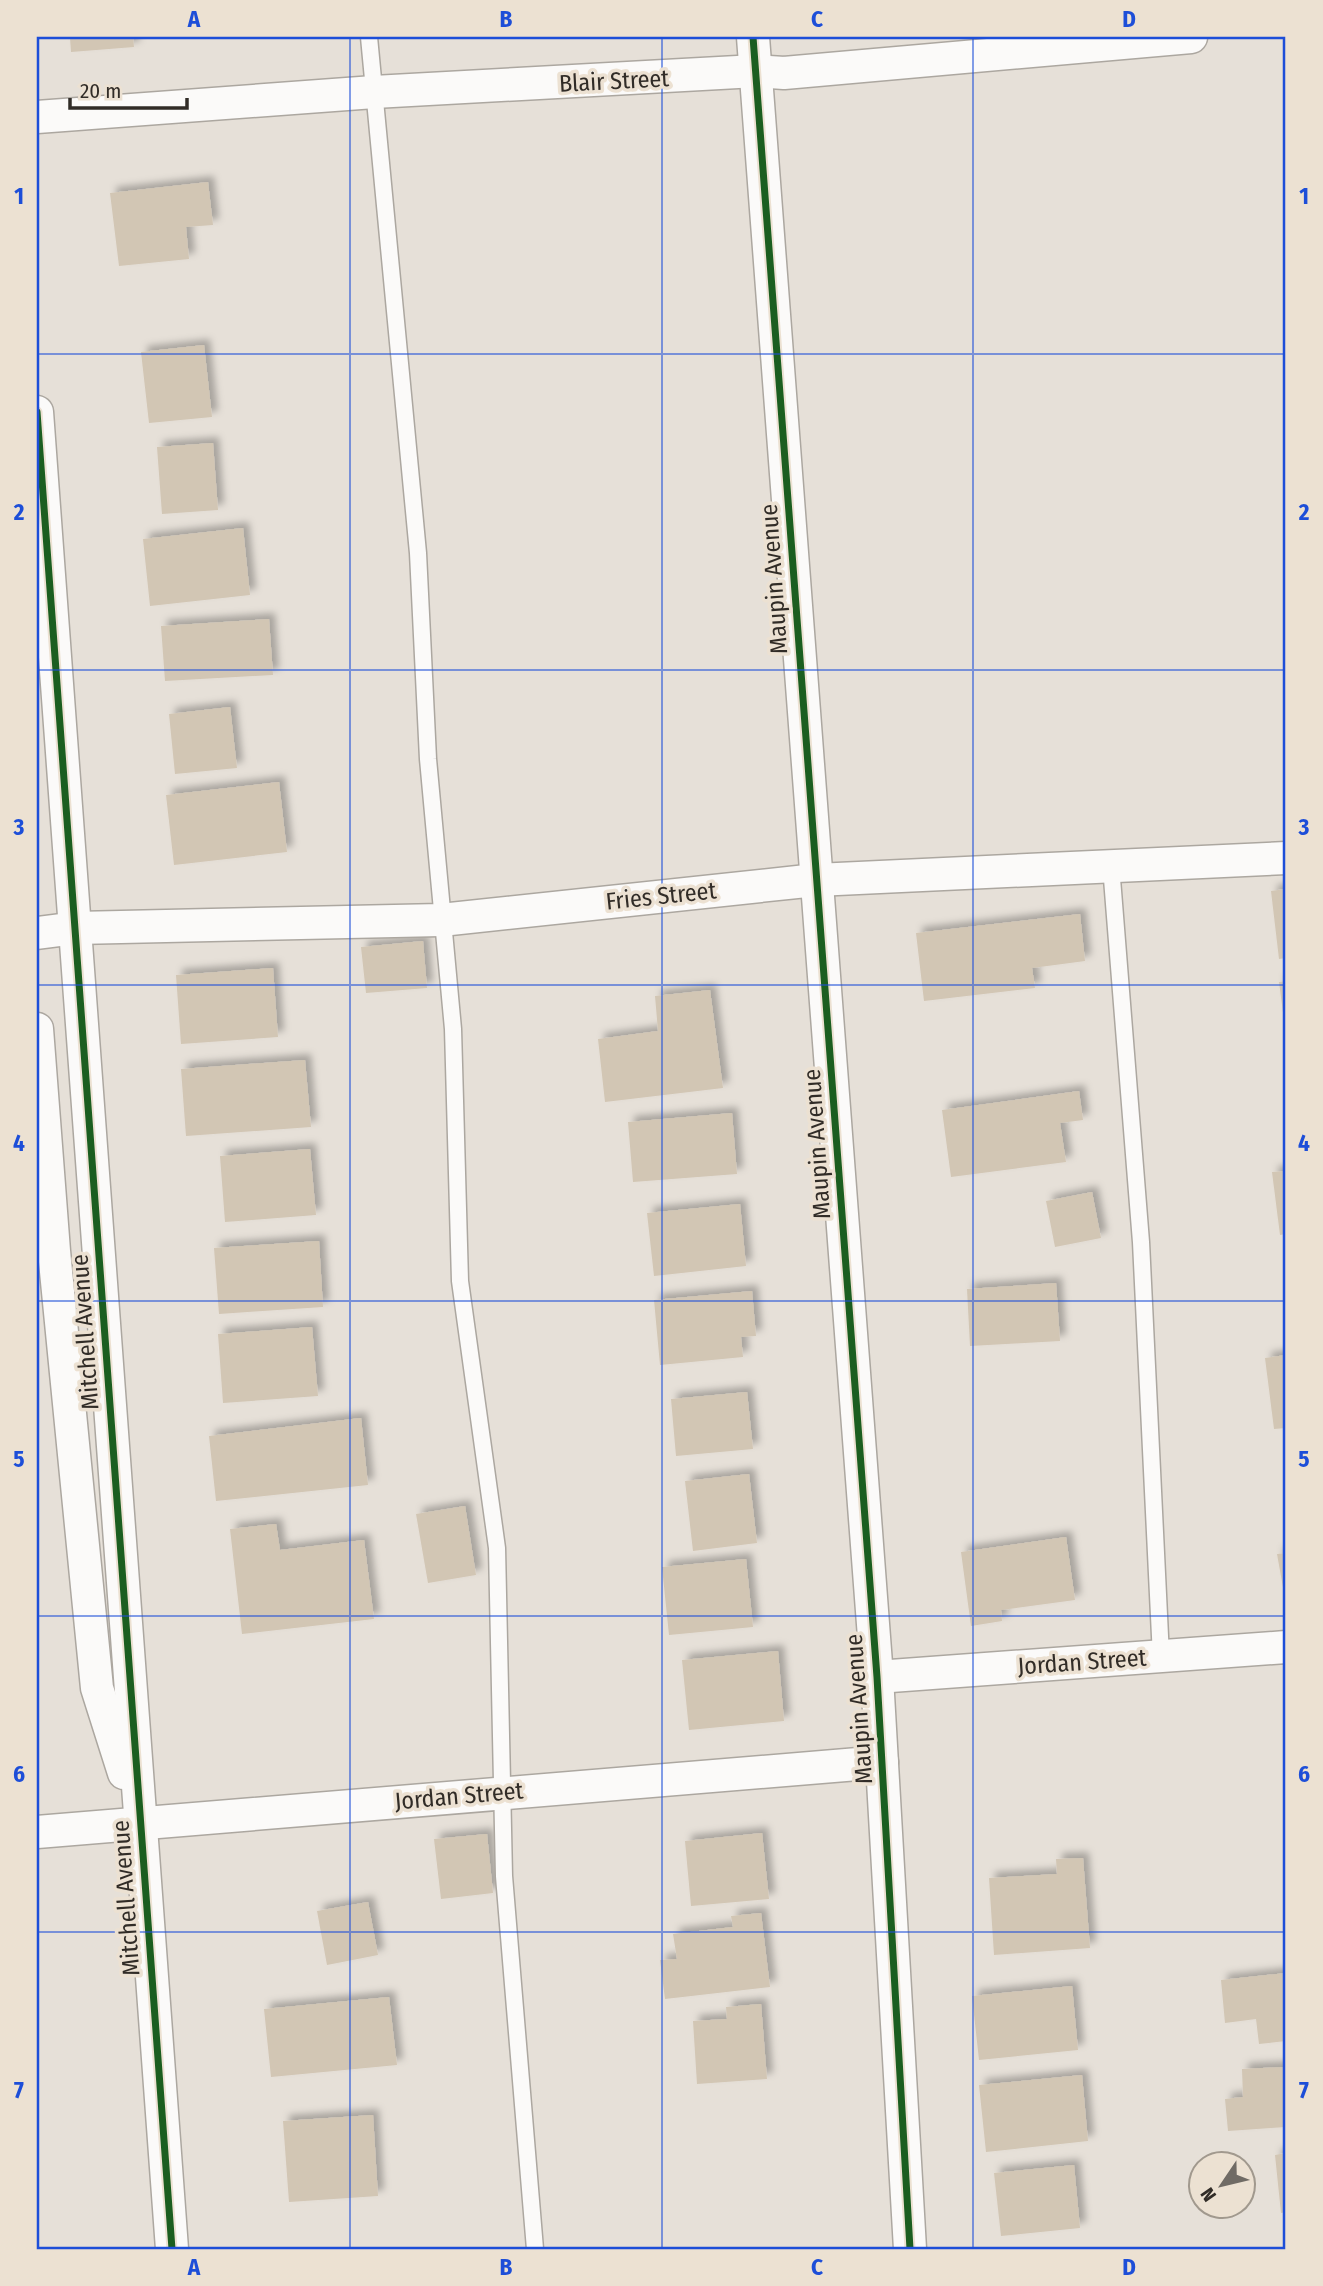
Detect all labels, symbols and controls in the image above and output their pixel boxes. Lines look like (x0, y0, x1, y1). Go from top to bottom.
text: A (187, 5, 201, 33)
text: B (500, 5, 513, 33)
text: C (811, 5, 823, 33)
text: D (1122, 5, 1136, 33)
street label: Blair Street (558, 64, 670, 98)
scale bar (70, 66, 187, 110)
text: 20 m (80, 78, 121, 104)
text: 1 (14, 182, 24, 210)
text: 1 (1299, 182, 1309, 210)
text: 2 (13, 498, 25, 526)
text: 2 (1298, 498, 1310, 526)
street label: Maupin Avenue (755, 503, 793, 655)
text: 3 (13, 813, 25, 841)
text: 3 (1298, 813, 1310, 841)
street label: Fries Street (604, 876, 718, 916)
street label: Maupin Avenue (798, 1068, 836, 1220)
text: 4 (13, 1129, 25, 1157)
text: 4 (1298, 1129, 1310, 1157)
street label: Mitchell Avenue (66, 1253, 104, 1411)
text: 5 (13, 1445, 25, 1473)
text: 5 (1298, 1445, 1310, 1473)
street label: Maupin Avenue (840, 1633, 878, 1785)
street label: Jordan Street (1017, 1644, 1147, 1680)
text: 6 (13, 1760, 25, 1788)
text: 6 (1298, 1760, 1310, 1788)
street label: Jordan Street (394, 1776, 525, 1816)
street label: Mitchell Avenue (107, 1819, 145, 1977)
text: 7 (14, 2076, 24, 2104)
text: 7 (1299, 2076, 1309, 2104)
north arrow (1186, 2150, 1256, 2220)
text: N (1196, 2183, 1221, 2206)
text: A (187, 2253, 201, 2281)
text: B (500, 2253, 513, 2281)
text: C (811, 2253, 823, 2281)
text: D (1122, 2253, 1136, 2281)

